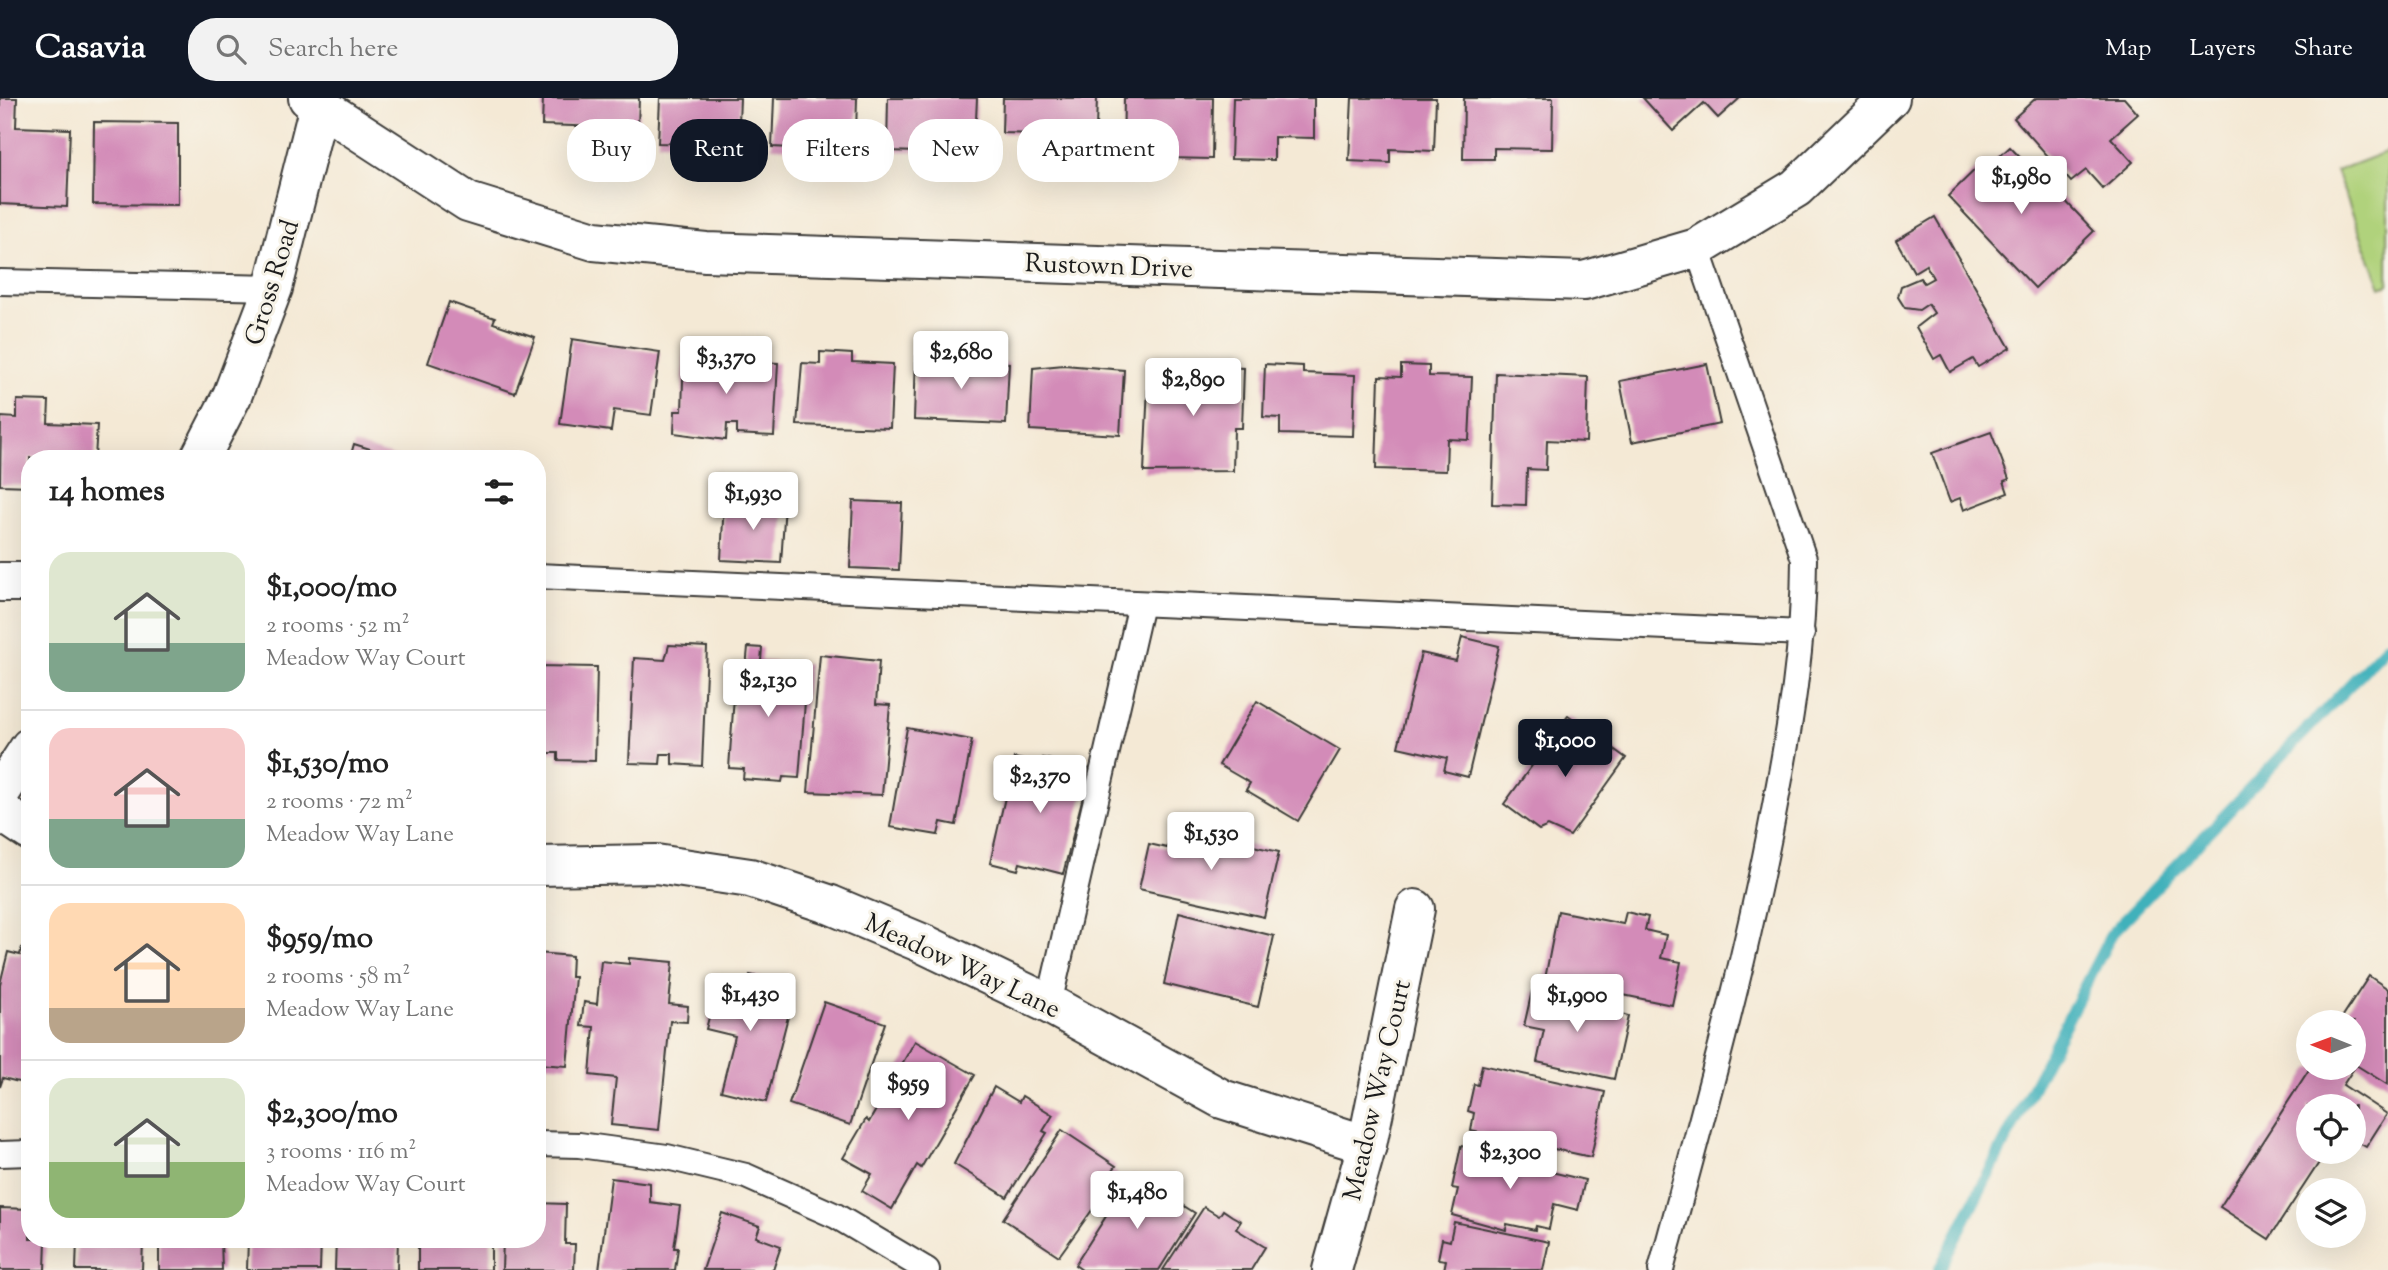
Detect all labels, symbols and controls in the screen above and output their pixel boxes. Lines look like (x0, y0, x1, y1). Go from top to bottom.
search box (188, 18, 678, 81)
text: Casavia (35, 25, 146, 73)
icon: search (212, 30, 250, 68)
text: Search here (268, 31, 398, 68)
text: Map (2105, 32, 2151, 66)
text: Layers (2189, 32, 2256, 66)
text: Share (2294, 32, 2353, 66)
chip: Buy (567, 119, 656, 182)
chip: Rent (670, 119, 768, 182)
chip: Filters (782, 119, 894, 182)
chip: New (908, 119, 1003, 182)
chip: Apartment (1017, 119, 1179, 182)
pin: $1,980 (1964, 156, 2078, 216)
text: $1,980 (1991, 162, 2051, 195)
street label: Gross Road (237, 215, 310, 350)
street label: Rustown Drive (1024, 246, 1194, 289)
pin: $2,680 (904, 331, 1018, 391)
pin: $3,370 (669, 336, 783, 396)
text: $2,680 (929, 337, 993, 370)
text: $3,370 (696, 342, 756, 375)
pin: $2,890 (1136, 358, 1250, 418)
text: $2,890 (1161, 364, 1225, 397)
text: 14 homes (49, 471, 165, 514)
pin: $1,930 (696, 472, 810, 532)
icon: filters (480, 473, 518, 511)
text: $1,930 (724, 478, 782, 511)
text: $1,000/mo (266, 567, 397, 610)
icon: home (105, 580, 189, 664)
text: 2 rooms · 52 m² (266, 610, 409, 643)
text: Meadow Way Court (266, 643, 466, 676)
pin: $2,130 (711, 660, 825, 719)
text: $2,130 (739, 665, 797, 698)
pin: $1,000 (1508, 720, 1622, 779)
text: $1,000 (1534, 725, 1596, 758)
text: $1,530/mo (266, 743, 389, 786)
icon: home (105, 756, 189, 840)
pin: $2,370 (983, 756, 1097, 815)
text: $2,370 (1009, 761, 1071, 794)
text: 2 rooms · 72 m² (266, 786, 413, 819)
pin: $1,530 (1154, 812, 1268, 872)
text: $1,530 (1183, 818, 1239, 851)
text: Meadow Way Lane (266, 819, 454, 852)
street label: Meadow Way Lane (858, 906, 1066, 1029)
text: $959/mo (266, 918, 373, 961)
icon: home (105, 931, 189, 1015)
text: 2 rooms · 58 m² (266, 961, 410, 994)
pin: $1,430 (693, 974, 807, 1033)
pin: $1,900 (1520, 974, 1634, 1034)
street label: Meadow Way Court (1335, 976, 1422, 1205)
text: $1,430 (721, 979, 779, 1012)
text: $1,900 (1547, 980, 1607, 1013)
text: Meadow Way Lane (266, 994, 454, 1027)
north arrow (2296, 1010, 2366, 1080)
map controls (2296, 1010, 2366, 1248)
pin: $959 (867, 1062, 949, 1122)
text: $959 (887, 1068, 929, 1101)
text: $2,300/mo (266, 1093, 398, 1136)
button: locate (2296, 1094, 2366, 1164)
icon: home (105, 1106, 189, 1190)
pin: $2,300 (1453, 1132, 1567, 1191)
text: 3 rooms · 116 m² (266, 1136, 416, 1169)
text: $2,300 (1479, 1137, 1541, 1170)
text: Meadow Way Court (266, 1169, 466, 1202)
pin: $1,480 (1080, 1172, 1194, 1231)
text: $1,480 (1106, 1177, 1168, 1210)
button: layers (2296, 1178, 2366, 1248)

